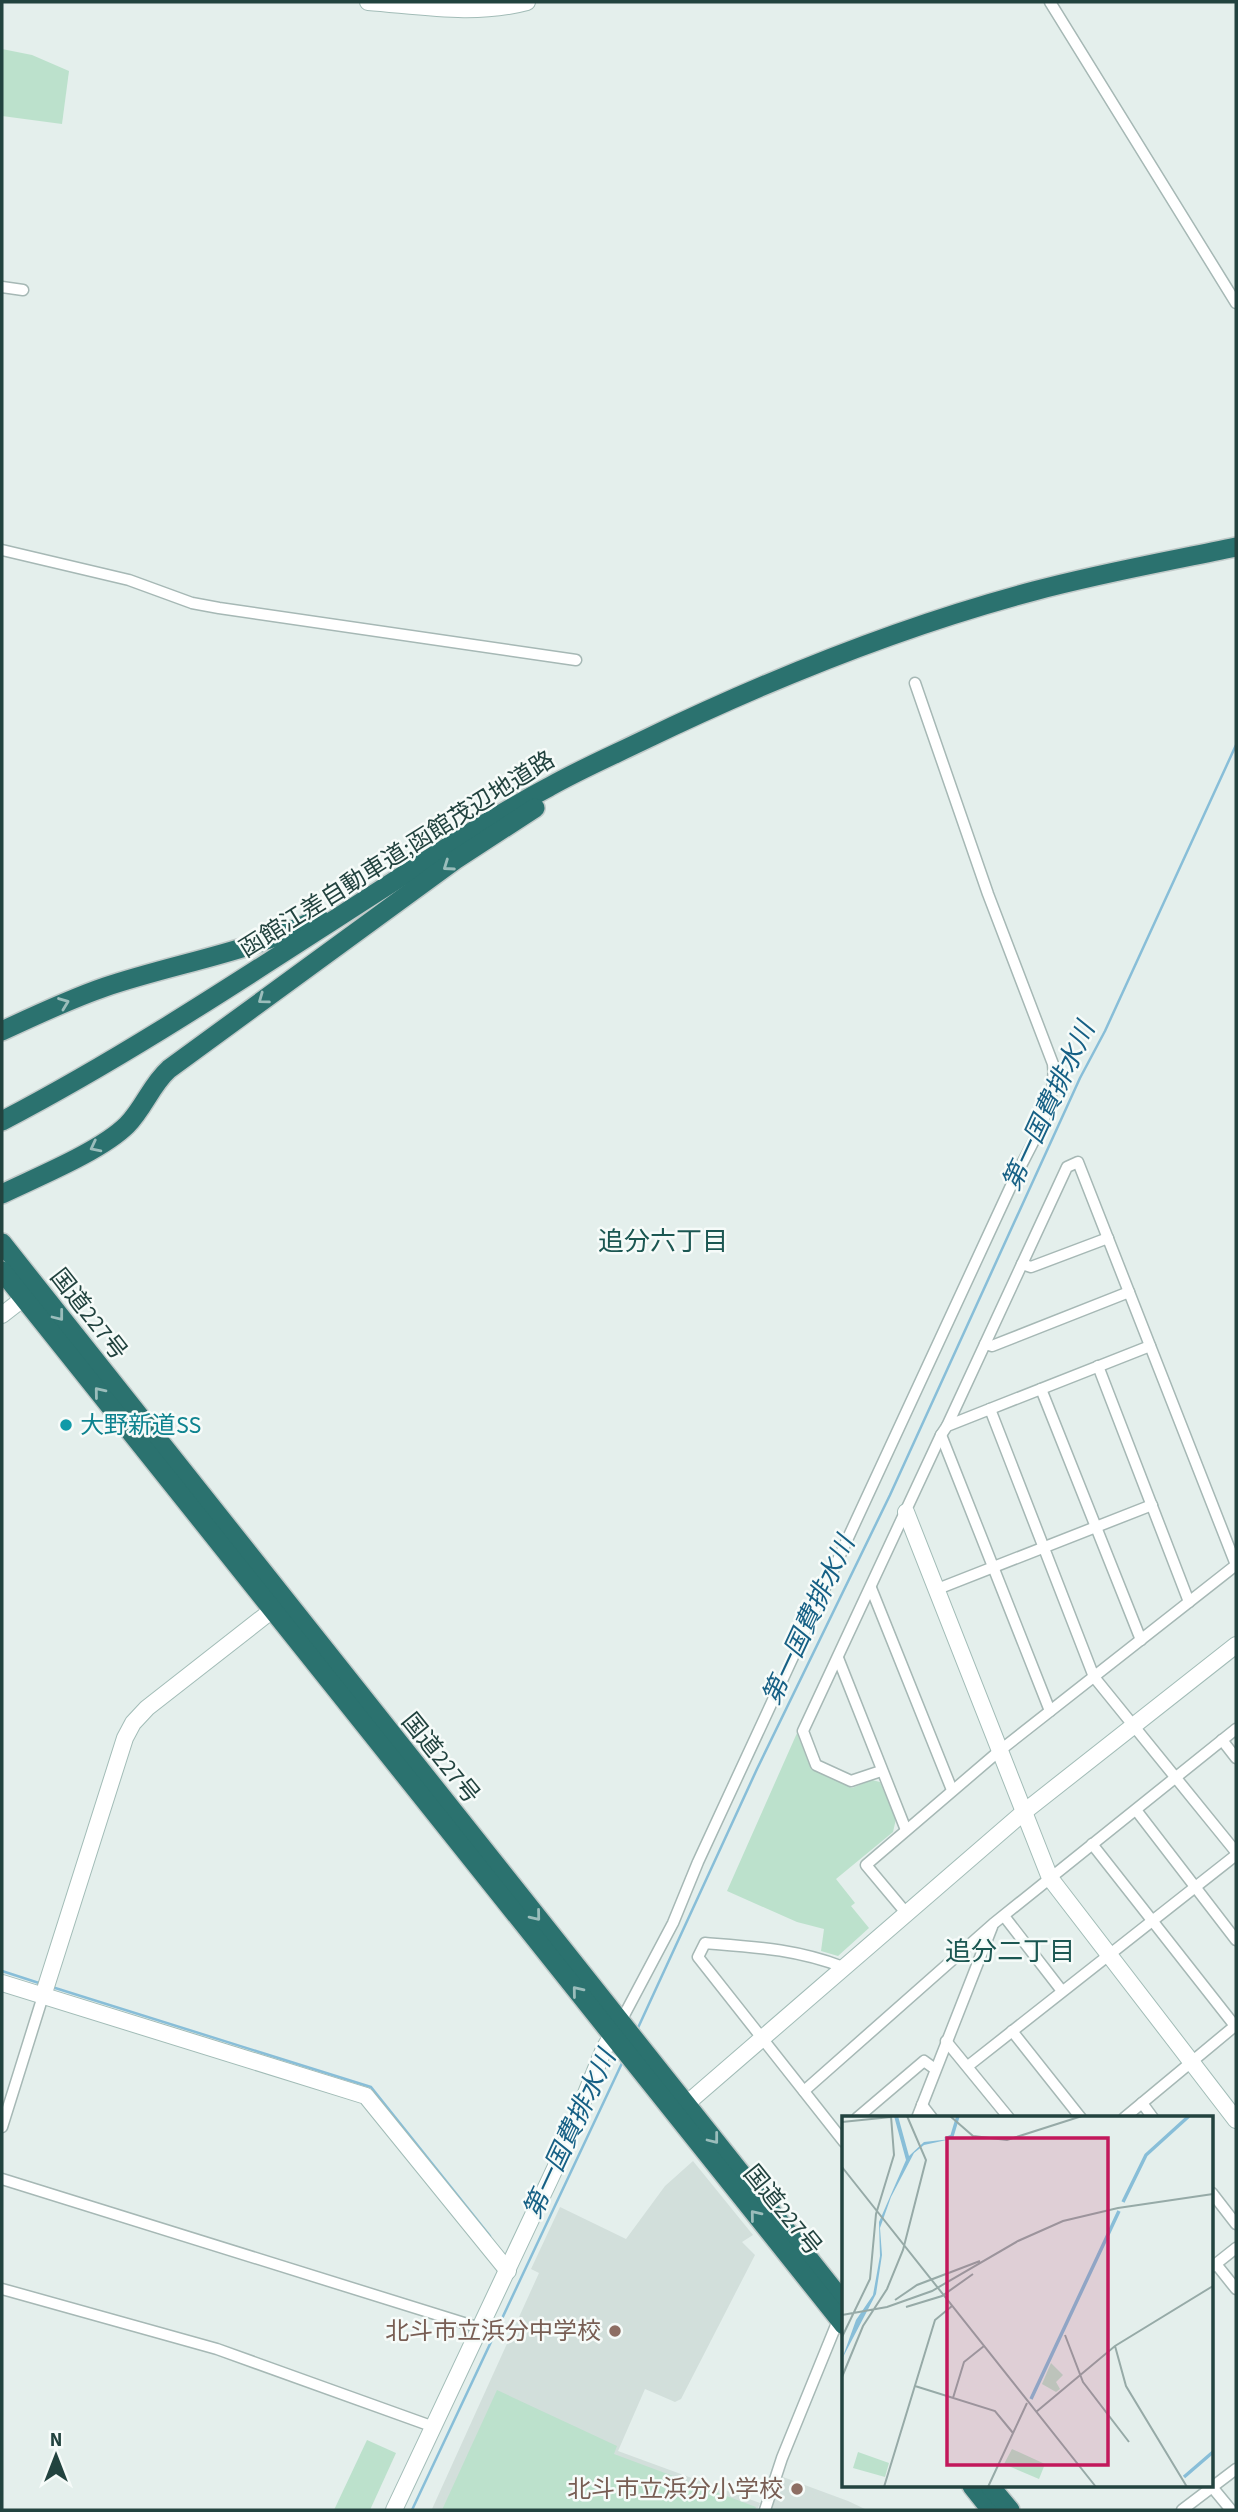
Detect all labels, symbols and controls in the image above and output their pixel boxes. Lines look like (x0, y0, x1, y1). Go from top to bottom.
street label: 函館江差自動車道;函館茂辺地道路 (233, 743, 562, 966)
one-way arrow (443, 858, 456, 870)
one-way arrow (258, 990, 271, 1003)
one-way arrow (58, 998, 70, 1012)
water label: 第一国費排水川 (993, 1013, 1105, 1197)
one-way arrow (90, 1139, 102, 1153)
district label: 追分六丁目 (598, 1223, 728, 1260)
street label: 国道227号 (42, 1261, 136, 1368)
one-way arrow (51, 1307, 63, 1320)
one-way arrow (95, 1387, 107, 1400)
place label: 大野新道SS (80, 1408, 201, 1443)
marker: 大野新道SS (58, 1417, 74, 1433)
water label: 第一国費排水川 (753, 1527, 865, 1711)
street label: 国道227号 (393, 1705, 488, 1811)
one-way arrow (528, 1907, 540, 1920)
district label: 追分二丁目 (945, 1933, 1075, 1970)
one-way arrow (573, 1986, 585, 1999)
water label: 第一国費排水川 (514, 2041, 626, 2225)
inset map (842, 2116, 1214, 2488)
one-way arrow (705, 2131, 718, 2143)
street label: 国道227号 (735, 2157, 830, 2263)
one-way arrow (751, 2210, 764, 2222)
place label: 北斗市立浜分中学校 (385, 2314, 601, 2349)
marker: 北斗市立浜分中学校 (607, 2323, 623, 2339)
north arrow (21, 2421, 91, 2491)
text: N (50, 2427, 62, 2454)
place label: 北斗市立浜分小学校 (567, 2472, 783, 2507)
marker: 北斗市立浜分小学校 (789, 2481, 805, 2497)

